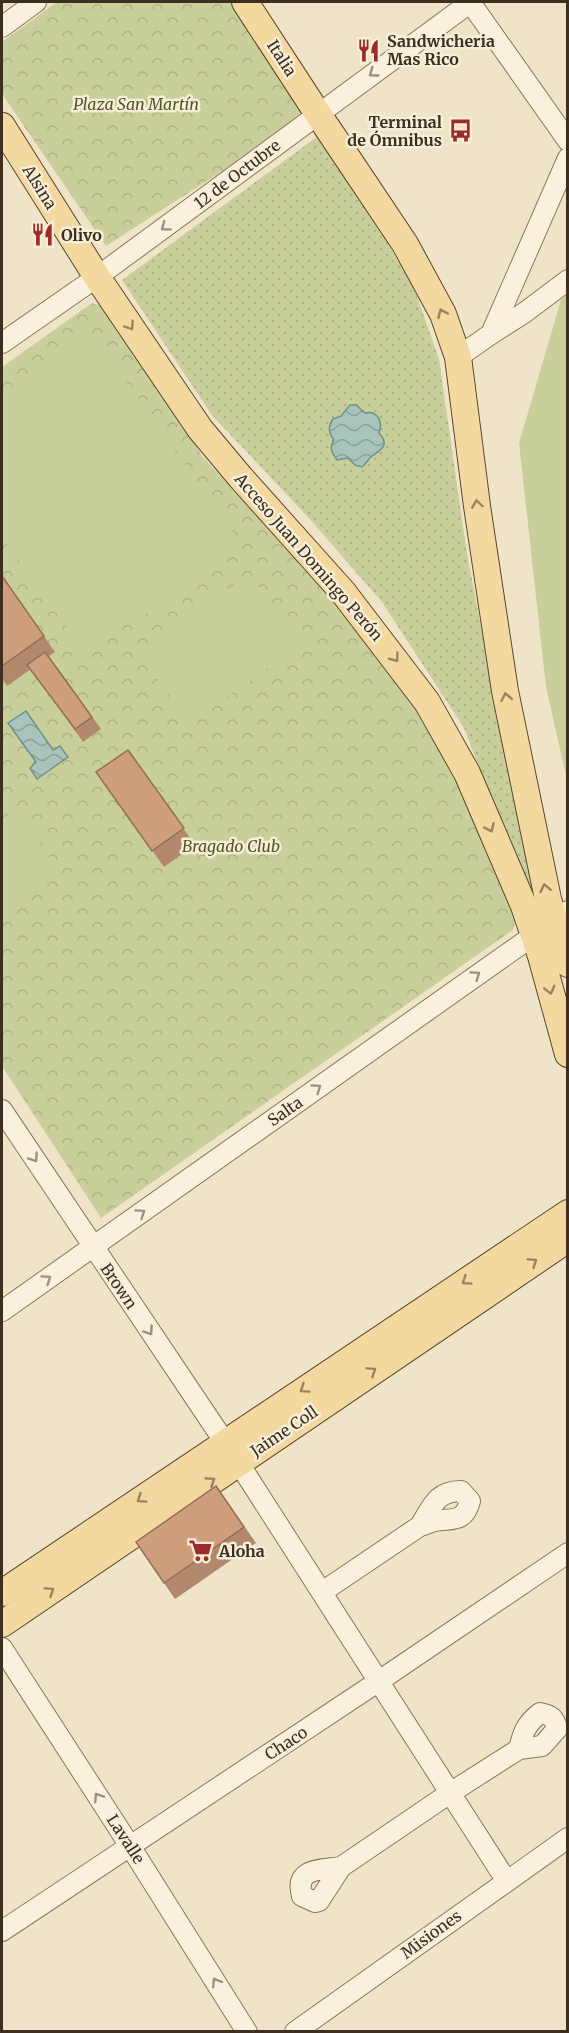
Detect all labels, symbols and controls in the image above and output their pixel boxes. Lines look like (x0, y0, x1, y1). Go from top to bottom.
place label: Sandwicheria Mas Rico (387, 31, 495, 69)
street label: Italia (263, 36, 301, 80)
restaurant icon: Sandwicheria Mas Rico (356, 37, 382, 63)
one-way arrow (368, 66, 379, 77)
park label: Plaza San Martín (73, 94, 199, 114)
place label: Terminal de Ómnibus (347, 112, 442, 150)
bus stop icon: Terminal de Ómnibus (447, 118, 473, 144)
street label: 12 de Octubre (190, 135, 284, 213)
street label: Alsina (18, 160, 62, 213)
one-way arrow (161, 220, 172, 231)
restaurant icon: Olivo (30, 222, 56, 248)
place label: Olivo (61, 225, 102, 245)
one-way arrow (437, 309, 449, 320)
one-way arrow (123, 319, 134, 330)
street label: Acceso Juan Domingo Perón (230, 468, 388, 645)
one-way arrow (471, 499, 483, 509)
one-way arrow (388, 652, 399, 663)
one-way arrow (500, 692, 513, 702)
one-way arrow (483, 821, 495, 832)
park label: Bragado Club (182, 836, 280, 856)
one-way arrow (539, 883, 552, 893)
one-way arrow (469, 971, 480, 982)
one-way arrow (543, 984, 555, 995)
one-way arrow (310, 1084, 321, 1095)
street label: Salta (264, 1092, 307, 1130)
one-way arrow (27, 1152, 38, 1163)
one-way arrow (134, 1209, 145, 1220)
one-way arrow (527, 1258, 538, 1269)
street label: Brown (96, 1259, 142, 1313)
one-way arrow (462, 1274, 473, 1285)
one-way arrow (41, 1275, 52, 1286)
one-way arrow (142, 1324, 153, 1335)
one-way arrow (365, 1367, 376, 1378)
one-way arrow (300, 1382, 311, 1393)
street label: Jaime Coll (246, 1401, 321, 1461)
one-way arrow (204, 1477, 215, 1488)
one-way arrow (137, 1492, 148, 1503)
supermarket icon: Aloha (188, 1538, 214, 1564)
place label: Aloha (218, 1541, 265, 1561)
one-way arrow (43, 1587, 54, 1598)
street label: Chaco (261, 1722, 311, 1764)
one-way arrow (94, 1793, 106, 1803)
street label: Lavalle (103, 1811, 149, 1867)
street label: Misiones (397, 1905, 465, 1963)
one-way arrow (212, 1978, 223, 1989)

